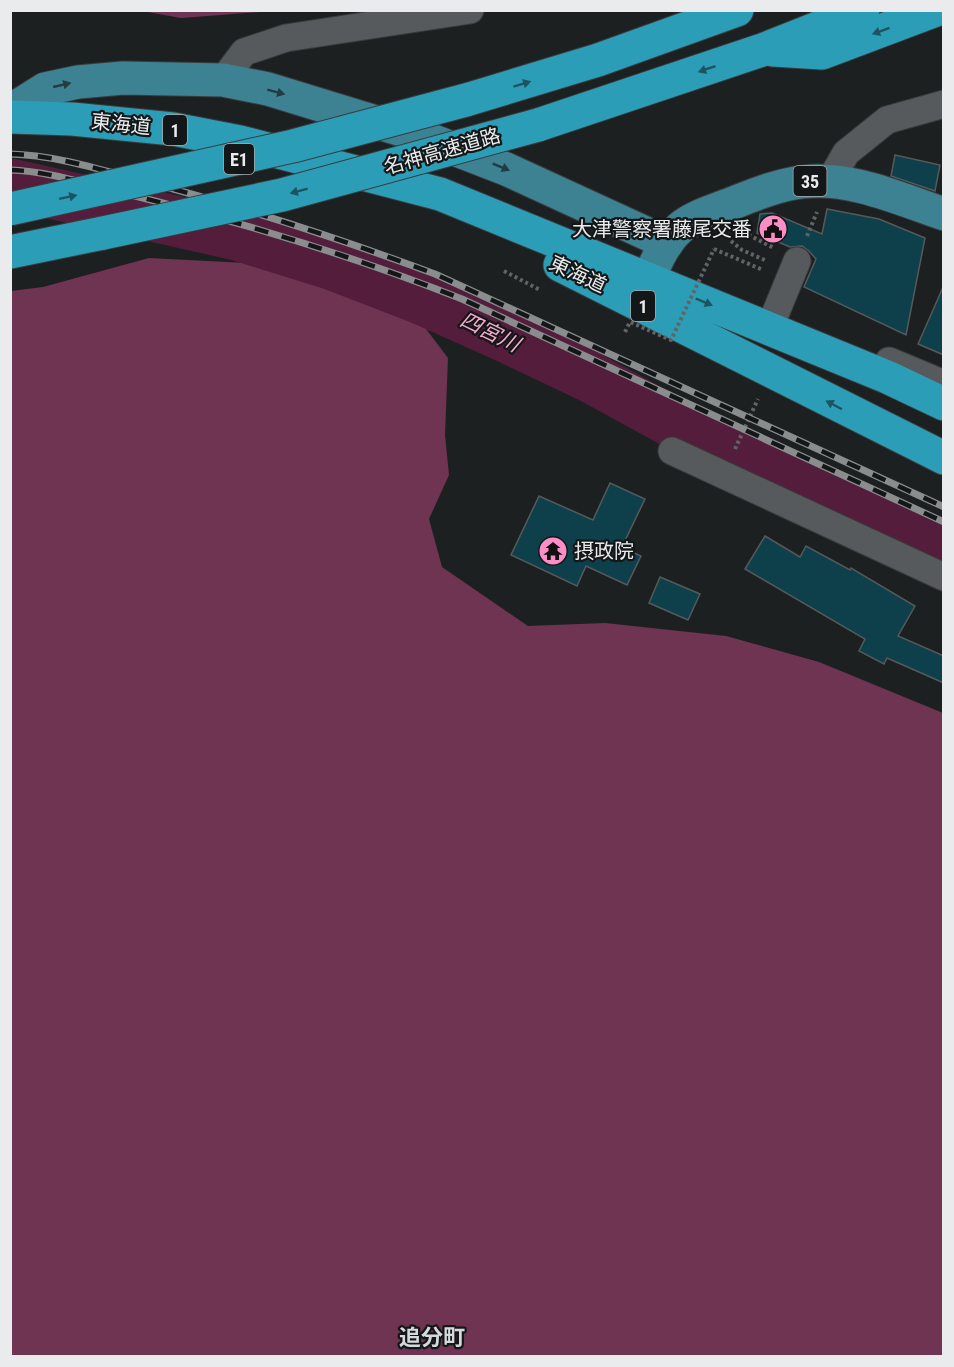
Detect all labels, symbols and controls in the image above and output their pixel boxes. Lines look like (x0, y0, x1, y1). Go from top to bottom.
one-way arrow (872, 27, 890, 36)
one-way arrow (698, 64, 716, 74)
one-way arrow (513, 78, 531, 88)
one-way arrow (53, 80, 72, 90)
one-way arrow (267, 87, 286, 97)
street label: 東海道 (90, 109, 152, 139)
road number: 1 (163, 115, 187, 145)
street label: 名神高速道路 (381, 123, 503, 179)
road number: E1 (224, 144, 254, 174)
one-way arrow (492, 163, 510, 172)
road number: 35 (794, 166, 826, 196)
one-way arrow (290, 187, 308, 196)
one-way arrow (58, 191, 77, 201)
public building icon: 大津警察署藤尾交番 (757, 213, 789, 245)
place label: 大津警察署藤尾交番 (572, 217, 752, 241)
street label: 東海道 (546, 250, 610, 298)
road number: 1 (631, 291, 655, 321)
one-way arrow (695, 297, 713, 307)
water label: 四宮川 (456, 307, 525, 357)
one-way arrow (826, 400, 843, 410)
temple icon: 摂政院 (537, 535, 569, 567)
place label: 摂政院 (574, 539, 634, 563)
district label: 追分町 (399, 1325, 465, 1350)

